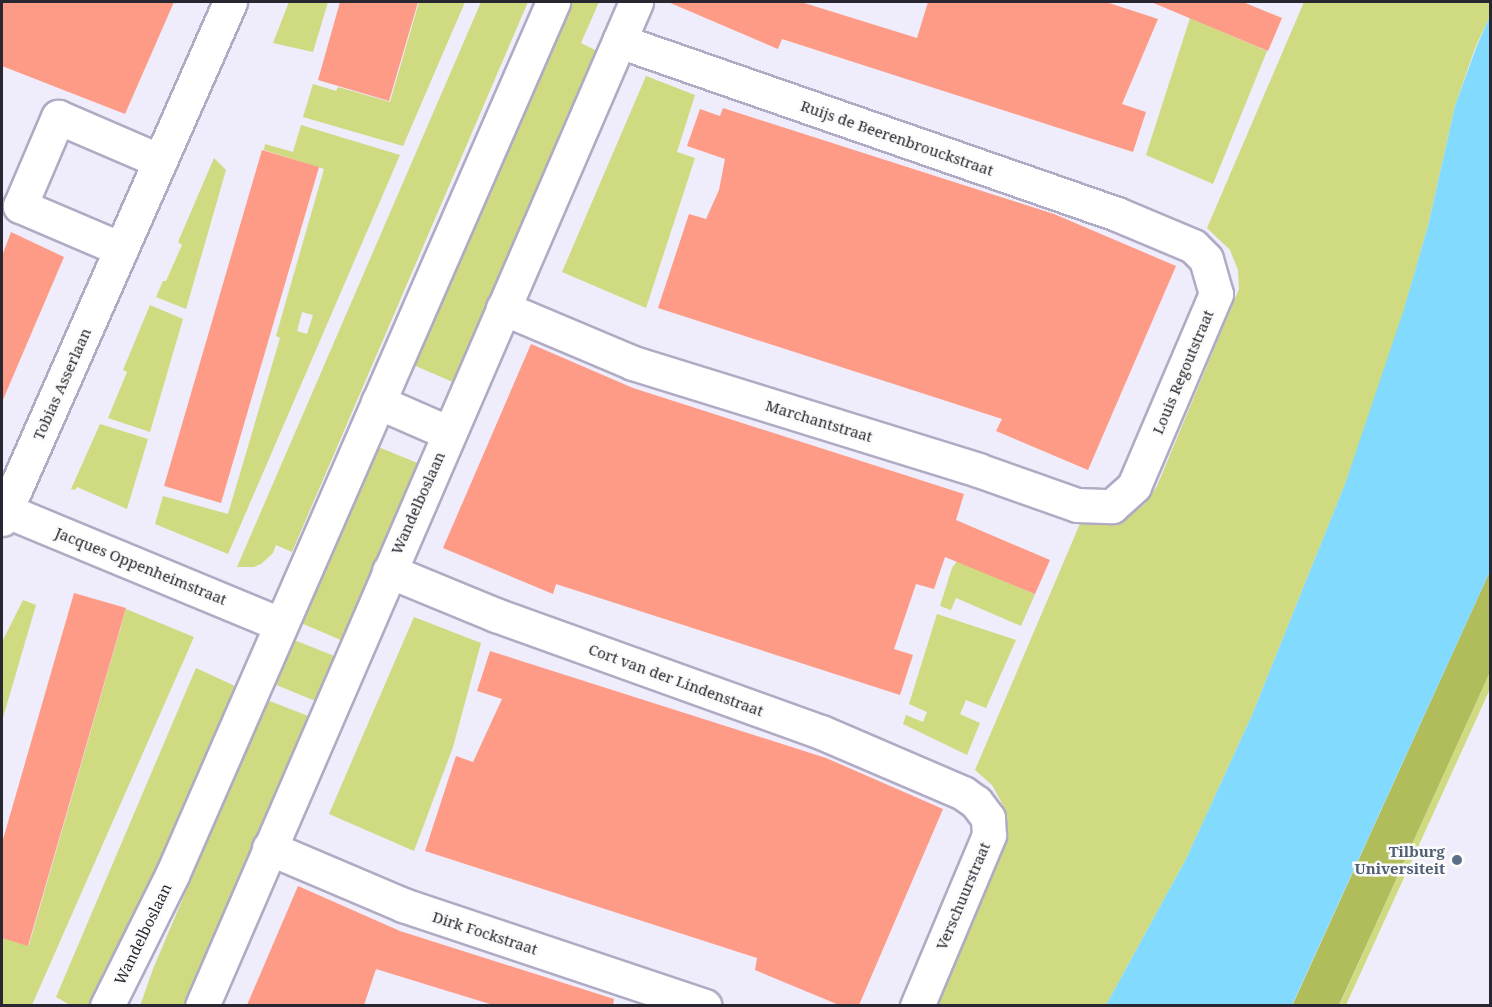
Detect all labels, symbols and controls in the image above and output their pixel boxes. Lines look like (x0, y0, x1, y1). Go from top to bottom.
street label: Ruijs de Beerenbrouckstraat (798, 96, 996, 180)
street label: Louis Regoutstraat (1149, 307, 1217, 437)
street label: Tobias Asserlaan (29, 325, 95, 443)
street label: Marchantstraat (763, 396, 875, 446)
street label: Wandelboslaan (387, 449, 449, 557)
street label: Jacques Oppenheimstraat (53, 523, 229, 609)
street label: Cort van der Lindenstraat (586, 640, 766, 720)
street label: Verschuurstraat (932, 840, 994, 952)
place label: Tilburg Universiteit (1354, 842, 1445, 877)
marker: Tilburg Universiteit (1450, 853, 1464, 867)
street label: Wandelboslaan (111, 880, 175, 988)
street label: Dirk Fockstraat (430, 908, 540, 958)

